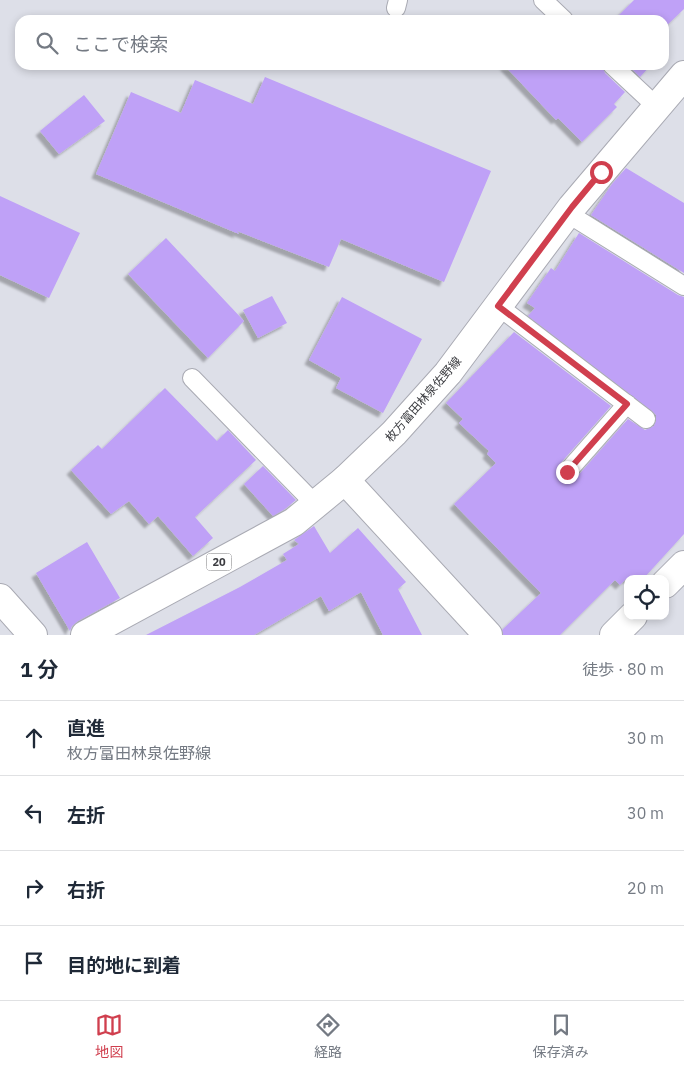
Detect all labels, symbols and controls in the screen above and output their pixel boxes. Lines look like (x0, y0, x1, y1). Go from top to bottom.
search box (15, 15, 669, 70)
icon: search (33, 29, 61, 57)
text: ここで検索 (73, 32, 168, 56)
route start (590, 161, 613, 184)
street label: 枚方富田林泉佐野線 (382, 353, 464, 445)
route end (556, 461, 579, 484)
road number: 20 (206, 554, 232, 570)
map controls (624, 575, 669, 620)
button: locate (624, 575, 669, 620)
text: 1 分 (20, 655, 59, 683)
text: 徒歩 · 80 m (582, 659, 664, 679)
text: 直進 (67, 716, 105, 740)
icon: ahead (20, 724, 48, 752)
text: 30 m (627, 728, 664, 748)
text: 枚方富田林泉佐野線 (67, 743, 211, 763)
icon: left (20, 799, 48, 827)
text: 左折 (67, 803, 105, 827)
text: 30 m (627, 803, 664, 823)
icon: right (20, 874, 48, 902)
text: 右折 (67, 878, 105, 902)
text: 20 m (627, 878, 664, 898)
icon: arrive (20, 949, 48, 977)
text: 目的地に到着 (67, 953, 181, 977)
tab: 地図 (95, 1011, 123, 1061)
tab: 経路 (314, 1011, 342, 1061)
tab: 保存済み (533, 1011, 589, 1061)

